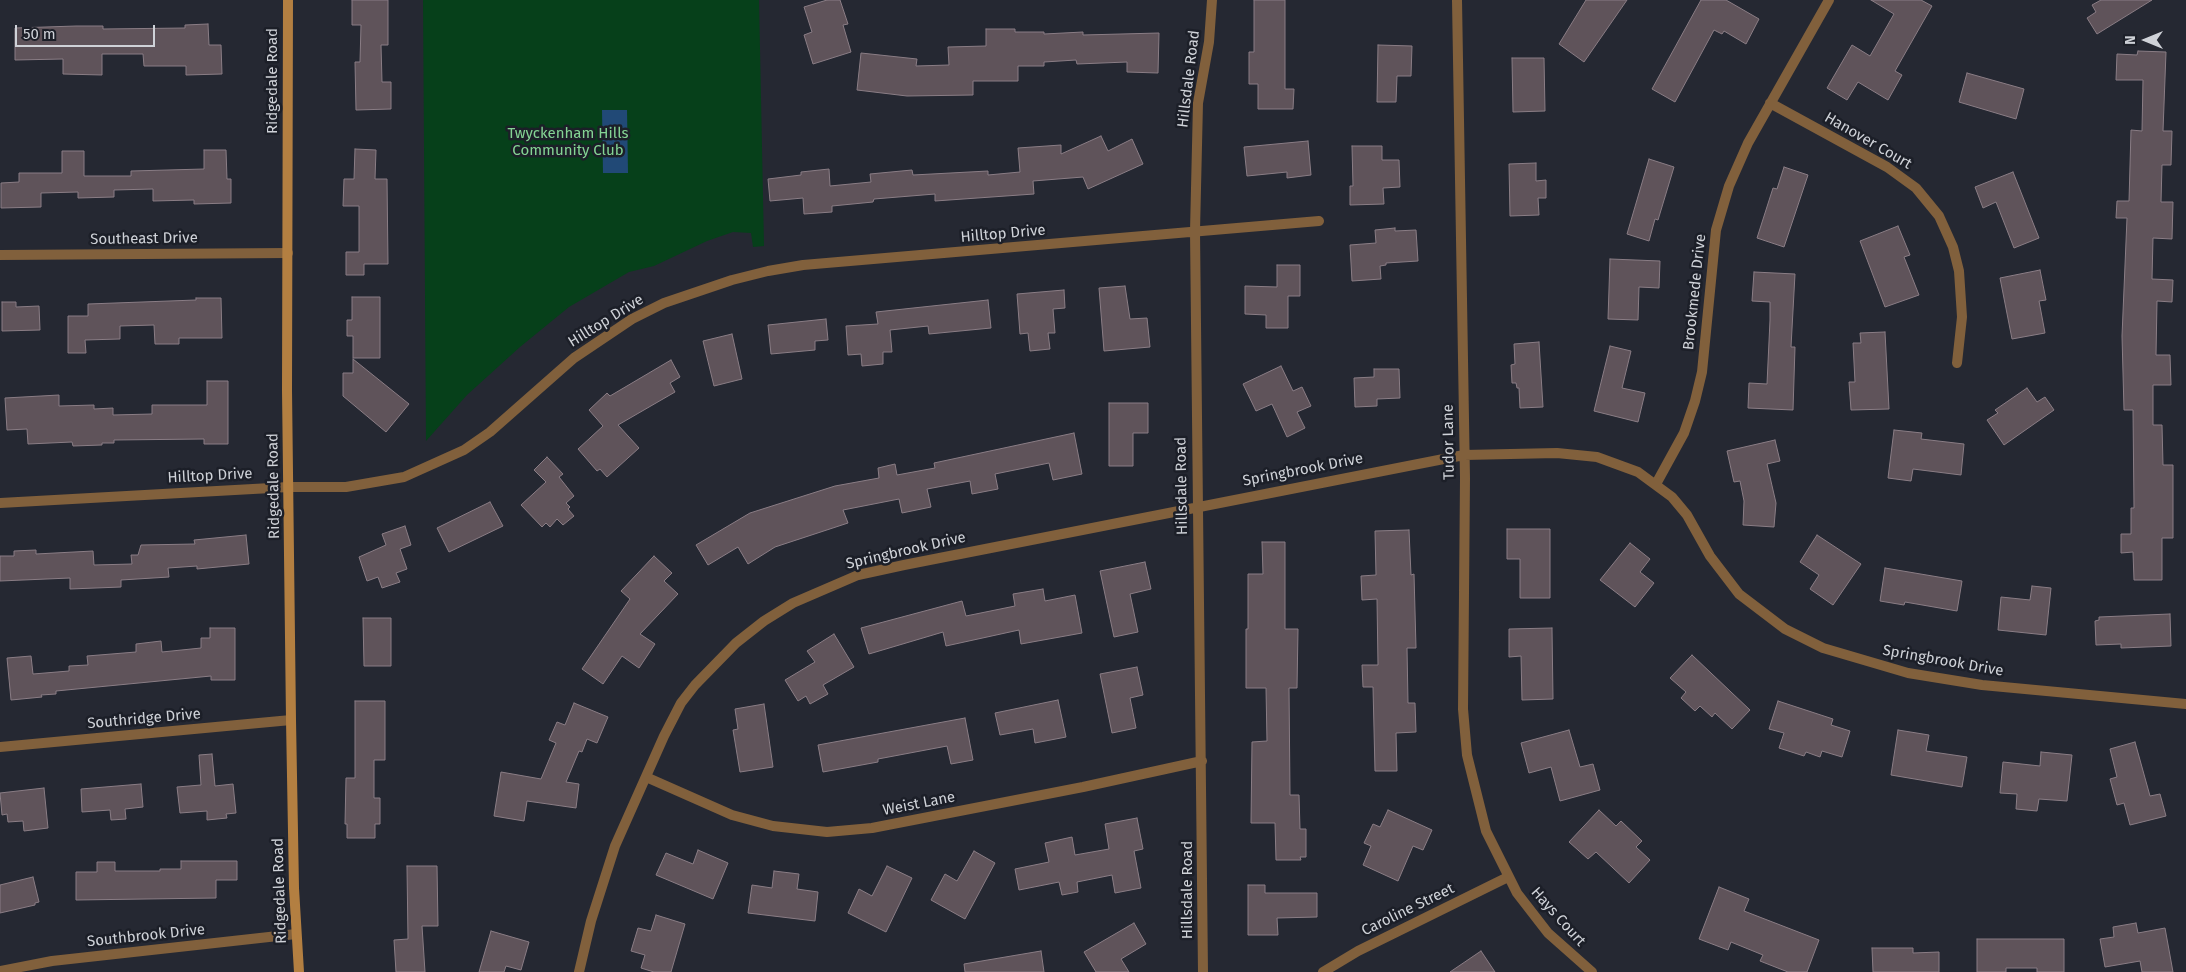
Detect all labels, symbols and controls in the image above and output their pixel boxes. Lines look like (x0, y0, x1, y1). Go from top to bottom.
scale bar (18, 15, 158, 47)
north arrow (2121, 15, 2171, 65)
text: 50 m (23, 25, 56, 43)
street label: Ridgedale Road (264, 28, 282, 134)
street label: Hillsdale Road (1174, 29, 1204, 129)
text: N (2122, 35, 2139, 45)
street label: Hanover Court (1821, 109, 1915, 173)
park label: Twyckenham Hills Community Club (507, 125, 629, 160)
street label: Hilltop Drive (960, 221, 1046, 247)
street label: Southeast Drive (90, 229, 198, 249)
street label: Brookmede Drive (1680, 233, 1710, 351)
street label: Hilltop Drive (565, 291, 647, 351)
street label: Tudor Lane (1439, 404, 1459, 480)
street label: Ridgedale Road (264, 433, 284, 539)
street label: Hillsdale Road (1172, 437, 1192, 535)
street label: Springbrook Drive (1241, 449, 1365, 491)
street label: Hilltop Drive (167, 465, 253, 487)
street label: Springbrook Drive (844, 528, 968, 574)
street label: Springbrook Drive (1881, 642, 2005, 680)
street label: Southridge Drive (87, 705, 201, 733)
street label: Weist Lane (881, 788, 957, 820)
street label: Ridgedale Road (269, 838, 291, 944)
street label: Hillsdale Road (1179, 841, 1197, 939)
street label: Caroline Street (1359, 880, 1457, 940)
street label: Hays Court (1527, 884, 1589, 950)
street label: Southbrook Drive (86, 921, 206, 951)

